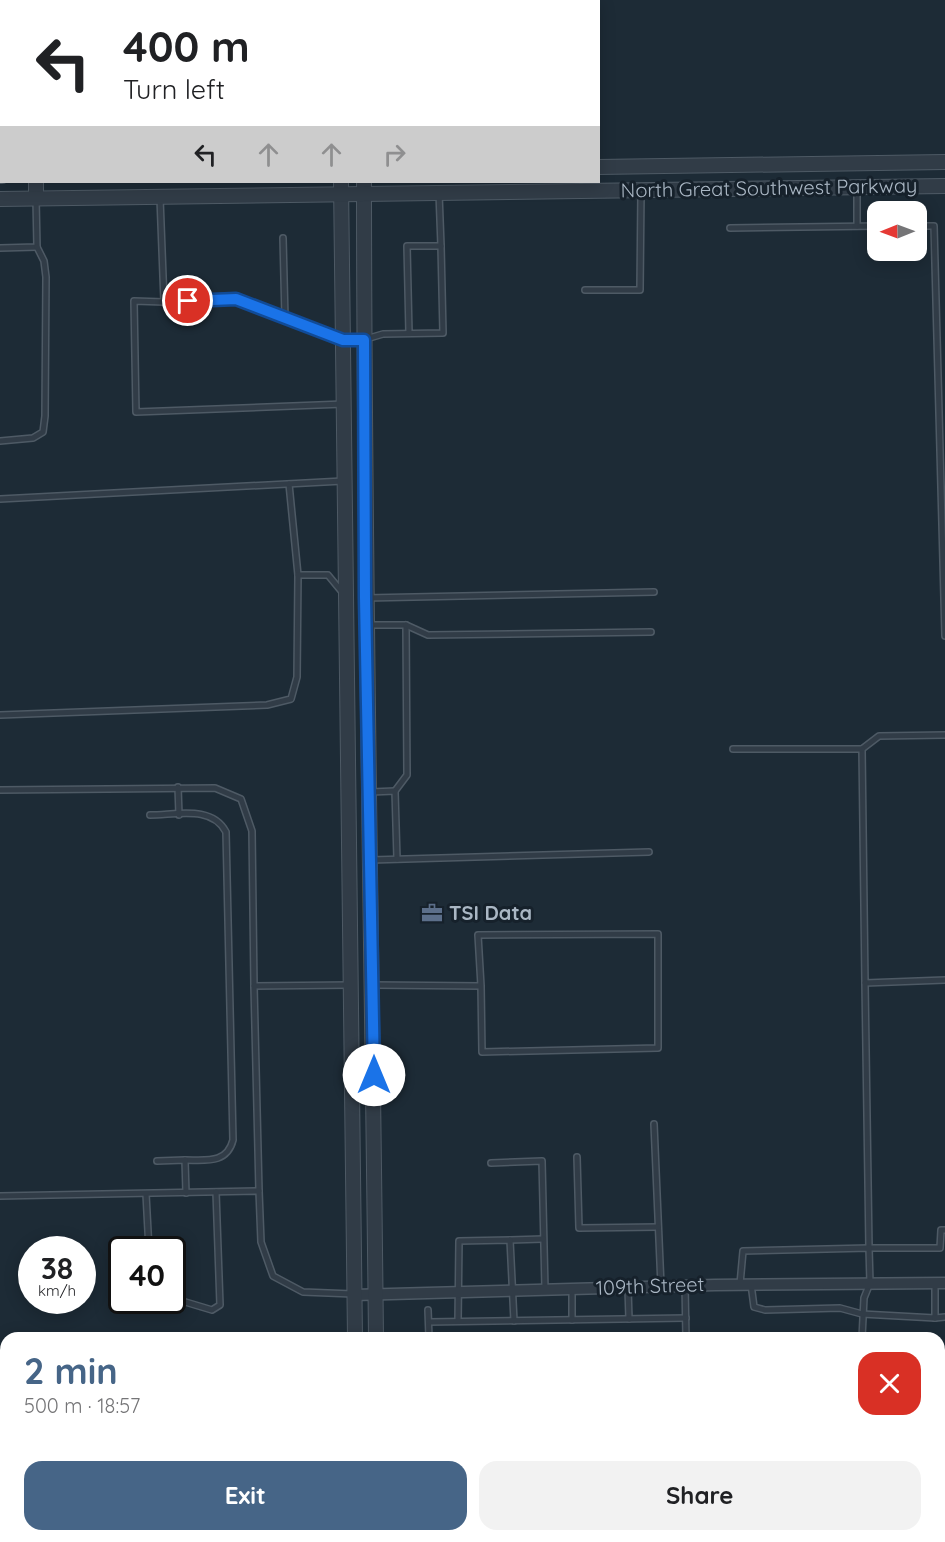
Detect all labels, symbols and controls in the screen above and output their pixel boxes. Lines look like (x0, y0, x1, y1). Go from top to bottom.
text: 400 m (123, 20, 250, 73)
icon: left (24, 24, 102, 102)
text: Turn left (123, 72, 225, 106)
icon: left (189, 138, 222, 171)
icon: ahead (252, 138, 285, 171)
icon: ahead (315, 138, 348, 171)
icon: right (378, 138, 411, 171)
street label: North Great Southwest Parkway (620, 172, 917, 203)
north arrow (867, 201, 927, 261)
map controls (867, 201, 927, 261)
pin (162, 275, 213, 326)
icon: arrive (171, 284, 204, 317)
place label: TSI Data (449, 900, 532, 925)
office icon: TSI Data (420, 901, 444, 925)
position arrow (342, 1043, 406, 1107)
speed limit sign: 40 (108, 1236, 186, 1314)
text: 38 (41, 1249, 73, 1287)
street label: 109th Street (595, 1271, 705, 1300)
text: km/h (38, 1281, 76, 1300)
text: 2 min (24, 1348, 118, 1393)
button: close (858, 1352, 921, 1415)
text: 500 m · 18:57 (24, 1393, 140, 1418)
button: Exit (24, 1461, 467, 1530)
button: Share (479, 1461, 921, 1530)

